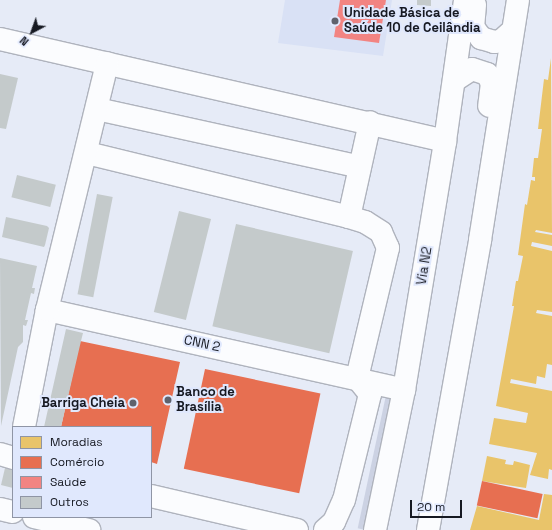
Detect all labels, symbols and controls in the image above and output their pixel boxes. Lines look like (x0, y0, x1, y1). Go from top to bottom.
place label: Unidade Básica de Saúde 10 de Ceilândia (344, 6, 481, 37)
north arrow (12, 12, 52, 52)
marker: Unidade Básica de Saúde 10 de Ceilândia (329, 15, 341, 27)
text: N (17, 33, 32, 49)
street label: Via N2 (414, 246, 436, 286)
street label: CNN 2 (182, 333, 222, 355)
place label: Banco de Brasília (176, 385, 235, 416)
place label: Barriga Cheia (41, 395, 125, 411)
marker: Banco de Brasília (163, 395, 173, 405)
marker: Barriga Cheia (128, 398, 138, 408)
legend (12, 426, 152, 518)
text: Moradias (50, 434, 103, 450)
text: Comércio (50, 454, 104, 470)
text: Saúde (50, 474, 86, 490)
scale bar (412, 492, 464, 518)
text: Outros (50, 494, 89, 510)
text: 20 m (417, 499, 445, 515)

